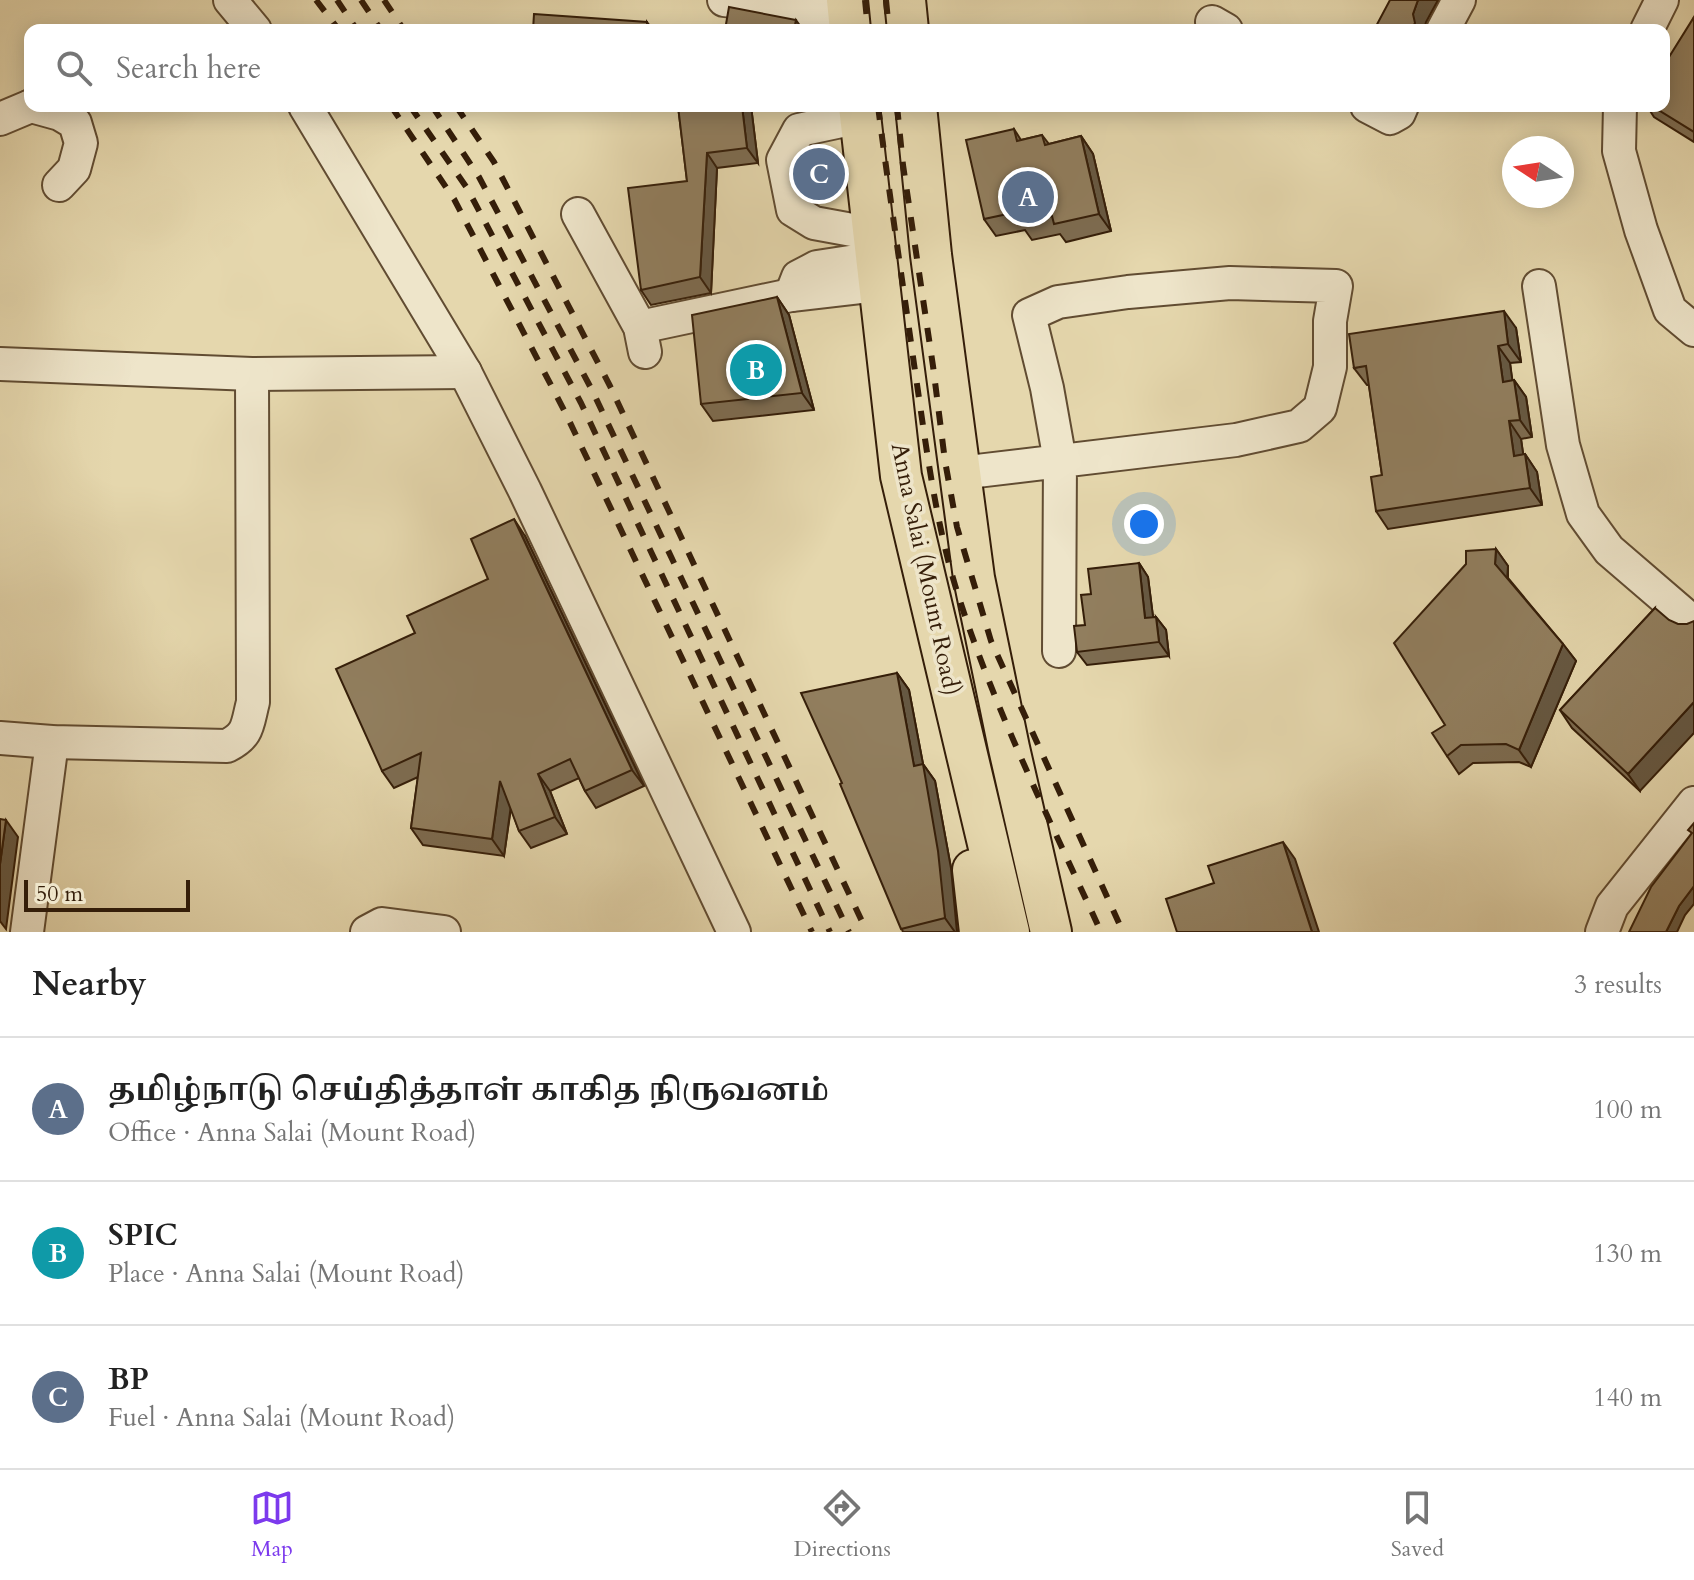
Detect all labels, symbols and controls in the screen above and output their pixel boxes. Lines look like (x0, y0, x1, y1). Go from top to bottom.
search box (24, 24, 1670, 112)
icon: search (52, 46, 96, 90)
text: Search here (116, 48, 261, 89)
north arrow (1502, 136, 1574, 208)
pin: C (793, 144, 845, 204)
pin: A (1002, 167, 1054, 227)
pin: B (730, 340, 782, 400)
street label: Anna Salai (Mount Road) (883, 440, 968, 699)
your location (1124, 504, 1164, 544)
scale bar (24, 876, 190, 912)
text: 50 m (36, 879, 83, 909)
text: Nearby (32, 961, 147, 1007)
text: 3 results (1574, 967, 1662, 1002)
text: தமிழ்நாடு செய்தித்தாள் காகித நிருவனம் (108, 1070, 829, 1111)
text: A (48, 1092, 68, 1127)
text: 100 m (1593, 1092, 1662, 1127)
text: Office · Anna Salai (Mount Road) (108, 1115, 476, 1150)
text: SPIC (108, 1215, 178, 1256)
text: B (49, 1236, 67, 1271)
text: 130 m (1593, 1236, 1662, 1271)
text: Place · Anna Salai (Mount Road) (108, 1256, 465, 1291)
text: BP (108, 1359, 149, 1400)
text: C (48, 1380, 68, 1415)
text: 140 m (1593, 1380, 1662, 1415)
text: Fuel · Anna Salai (Mount Road) (108, 1400, 455, 1435)
tab: Map (250, 1486, 294, 1564)
tab: Directions (794, 1486, 891, 1564)
tab: Saved (1391, 1486, 1444, 1564)

